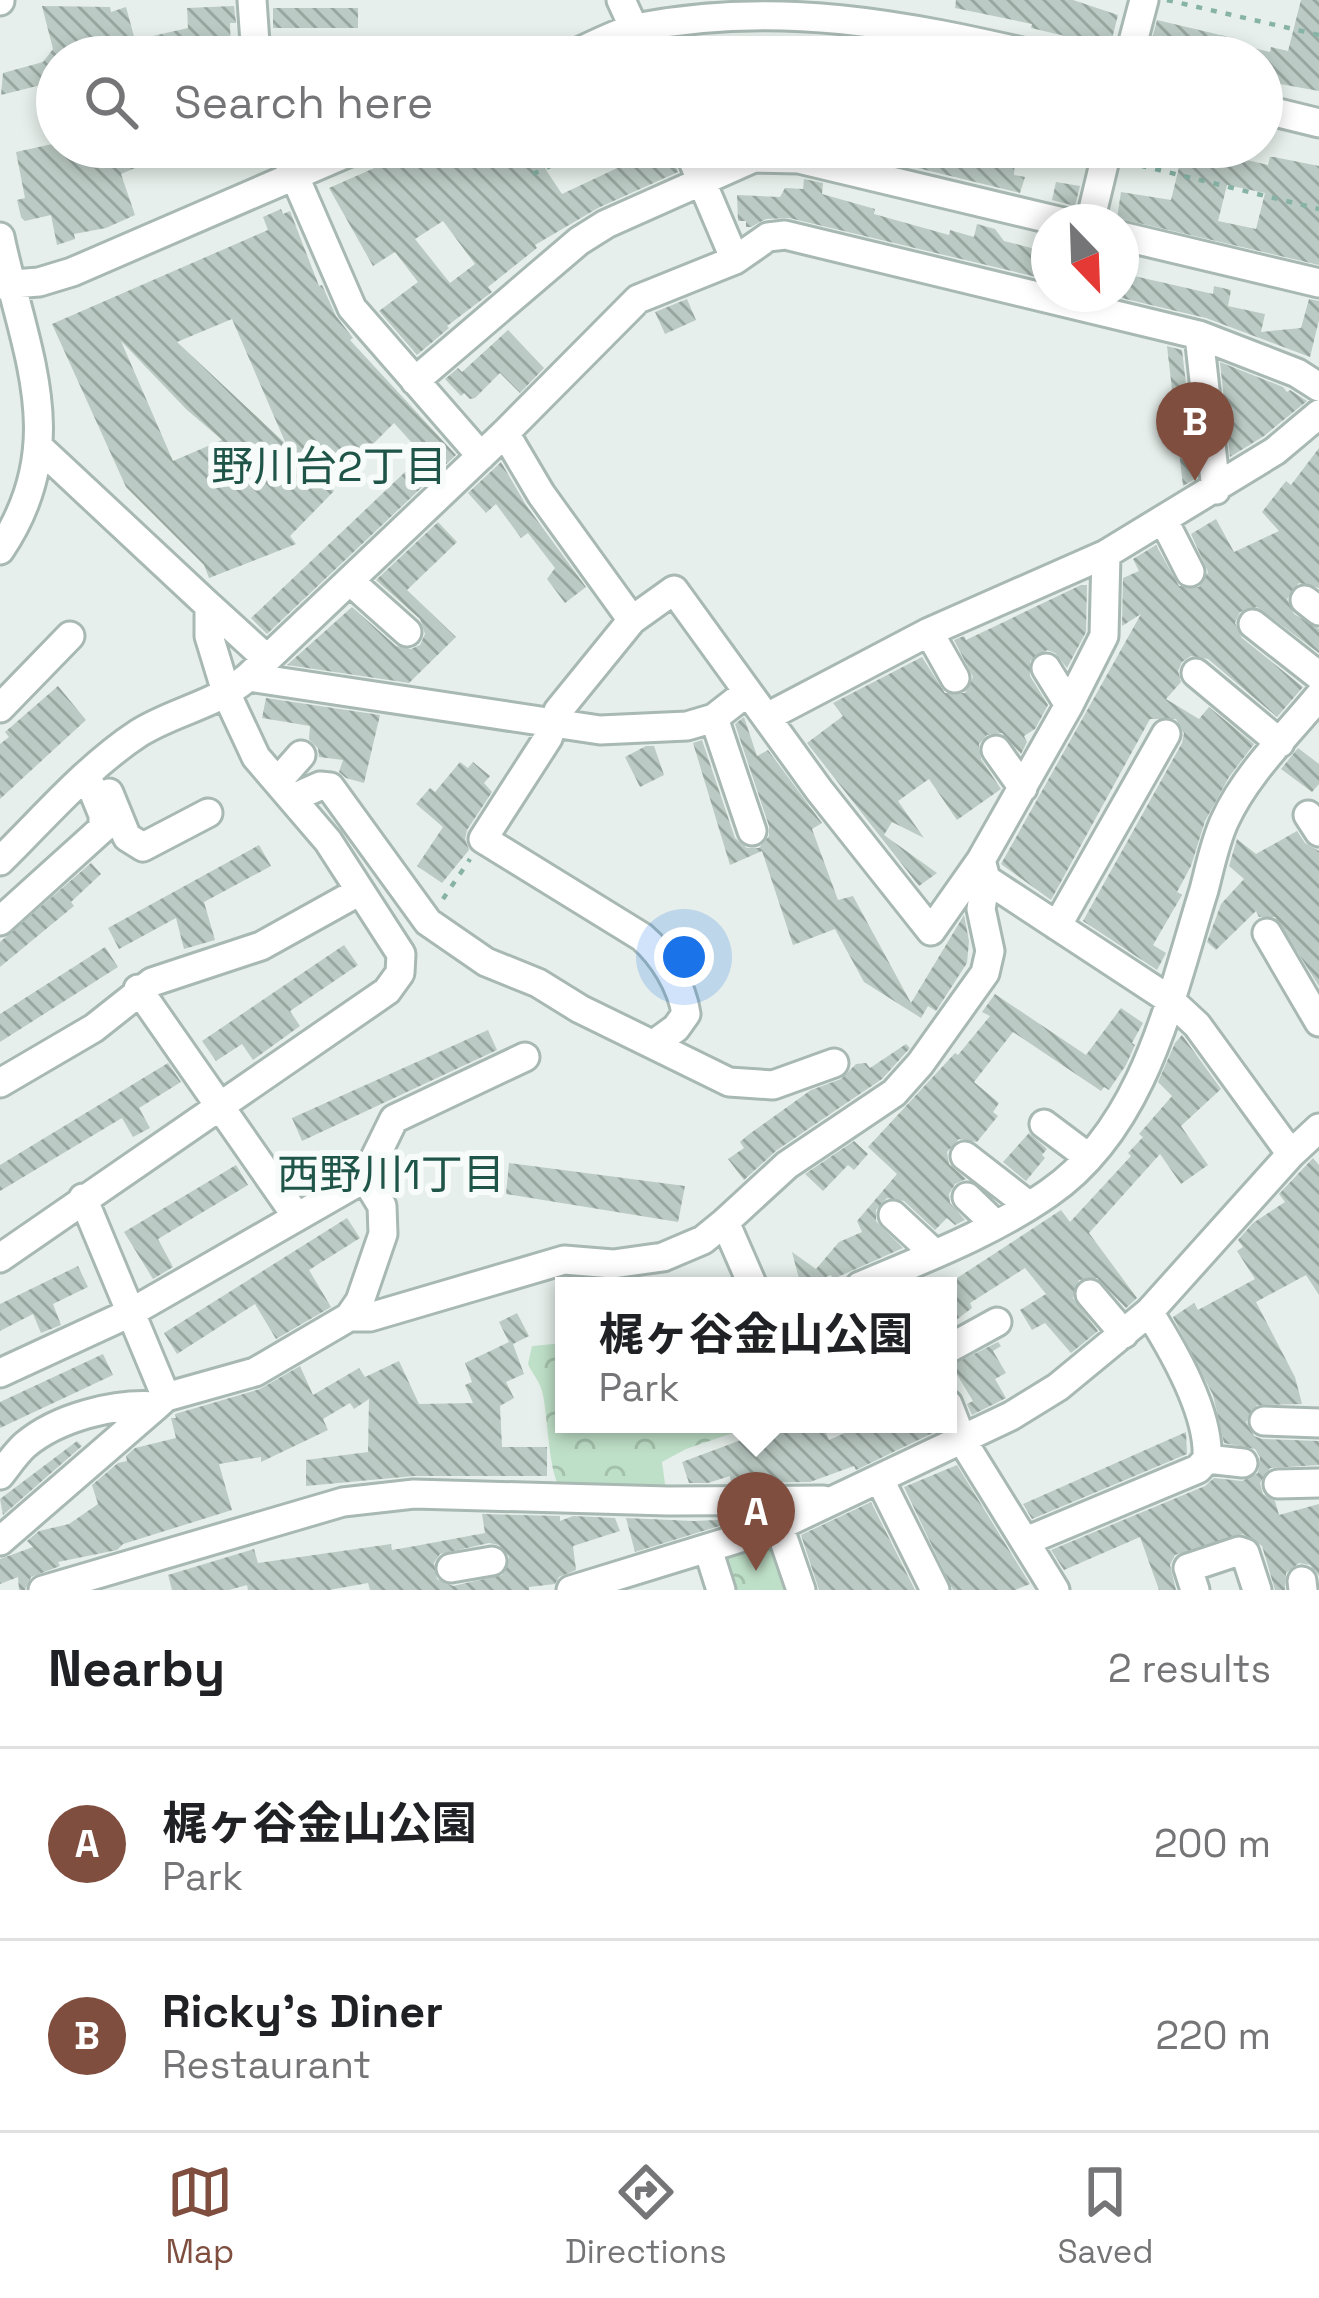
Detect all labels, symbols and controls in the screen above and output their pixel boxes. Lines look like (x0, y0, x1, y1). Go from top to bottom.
search box (36, 36, 1283, 168)
icon: search (78, 69, 144, 135)
text: Search here (174, 74, 433, 131)
north arrow (1031, 204, 1139, 312)
pin: B (1156, 382, 1234, 481)
district label: 野川台2丁目 (211, 440, 447, 493)
your location (654, 927, 714, 987)
district label: 西野川1丁目 (277, 1148, 505, 1201)
popup (555, 1277, 957, 1433)
text: 梶ヶ谷金山公園 (598, 1306, 914, 1363)
text: Park (598, 1363, 680, 1412)
pin: A (717, 1472, 795, 1571)
text: Nearby (48, 1636, 225, 1701)
text: 2 results (1108, 1644, 1271, 1693)
text: 梶ヶ谷金山公園 (162, 1795, 477, 1852)
text: A (75, 1819, 99, 1868)
text: 200 m (1154, 1819, 1271, 1868)
text: Park (162, 1852, 243, 1901)
text: Ricky's Diner (162, 1983, 443, 2040)
text: B (74, 2011, 100, 2060)
text: 220 m (1155, 2011, 1271, 2060)
text: Restaurant (162, 2040, 371, 2089)
tab: Map (165, 2159, 234, 2273)
tab: Directions (565, 2159, 727, 2273)
tab: Saved (1057, 2159, 1154, 2273)

